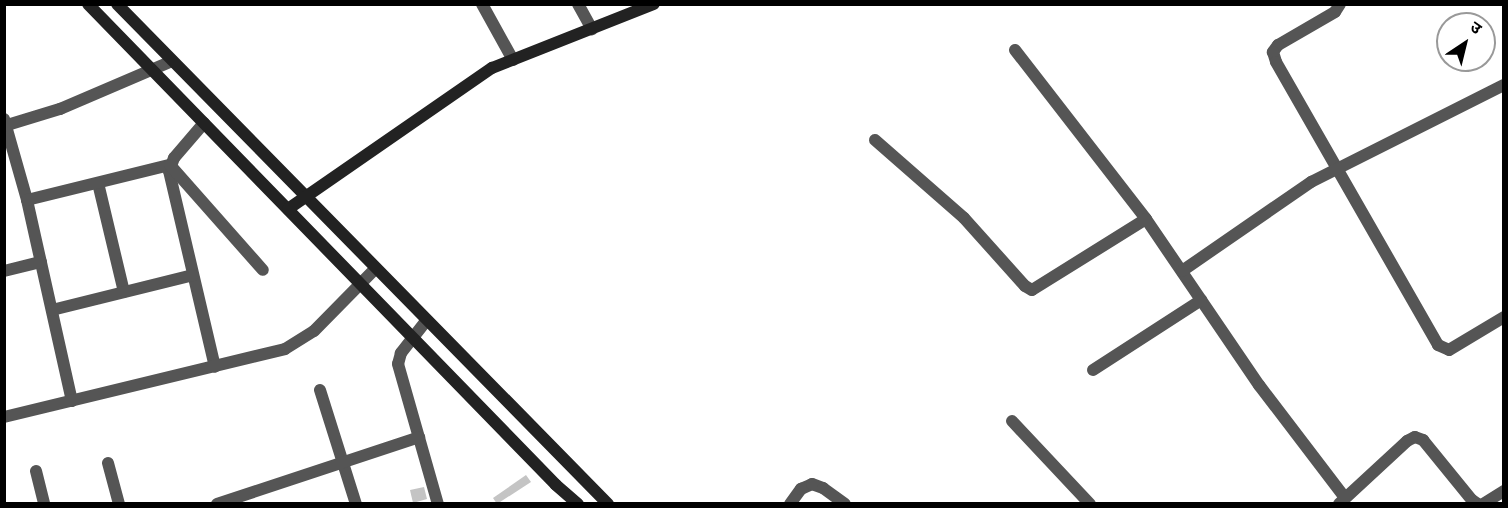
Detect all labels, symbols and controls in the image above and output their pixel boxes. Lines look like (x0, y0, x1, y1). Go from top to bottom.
north arrow (1436, 12, 1496, 72)
text: उ (1466, 18, 1485, 40)

